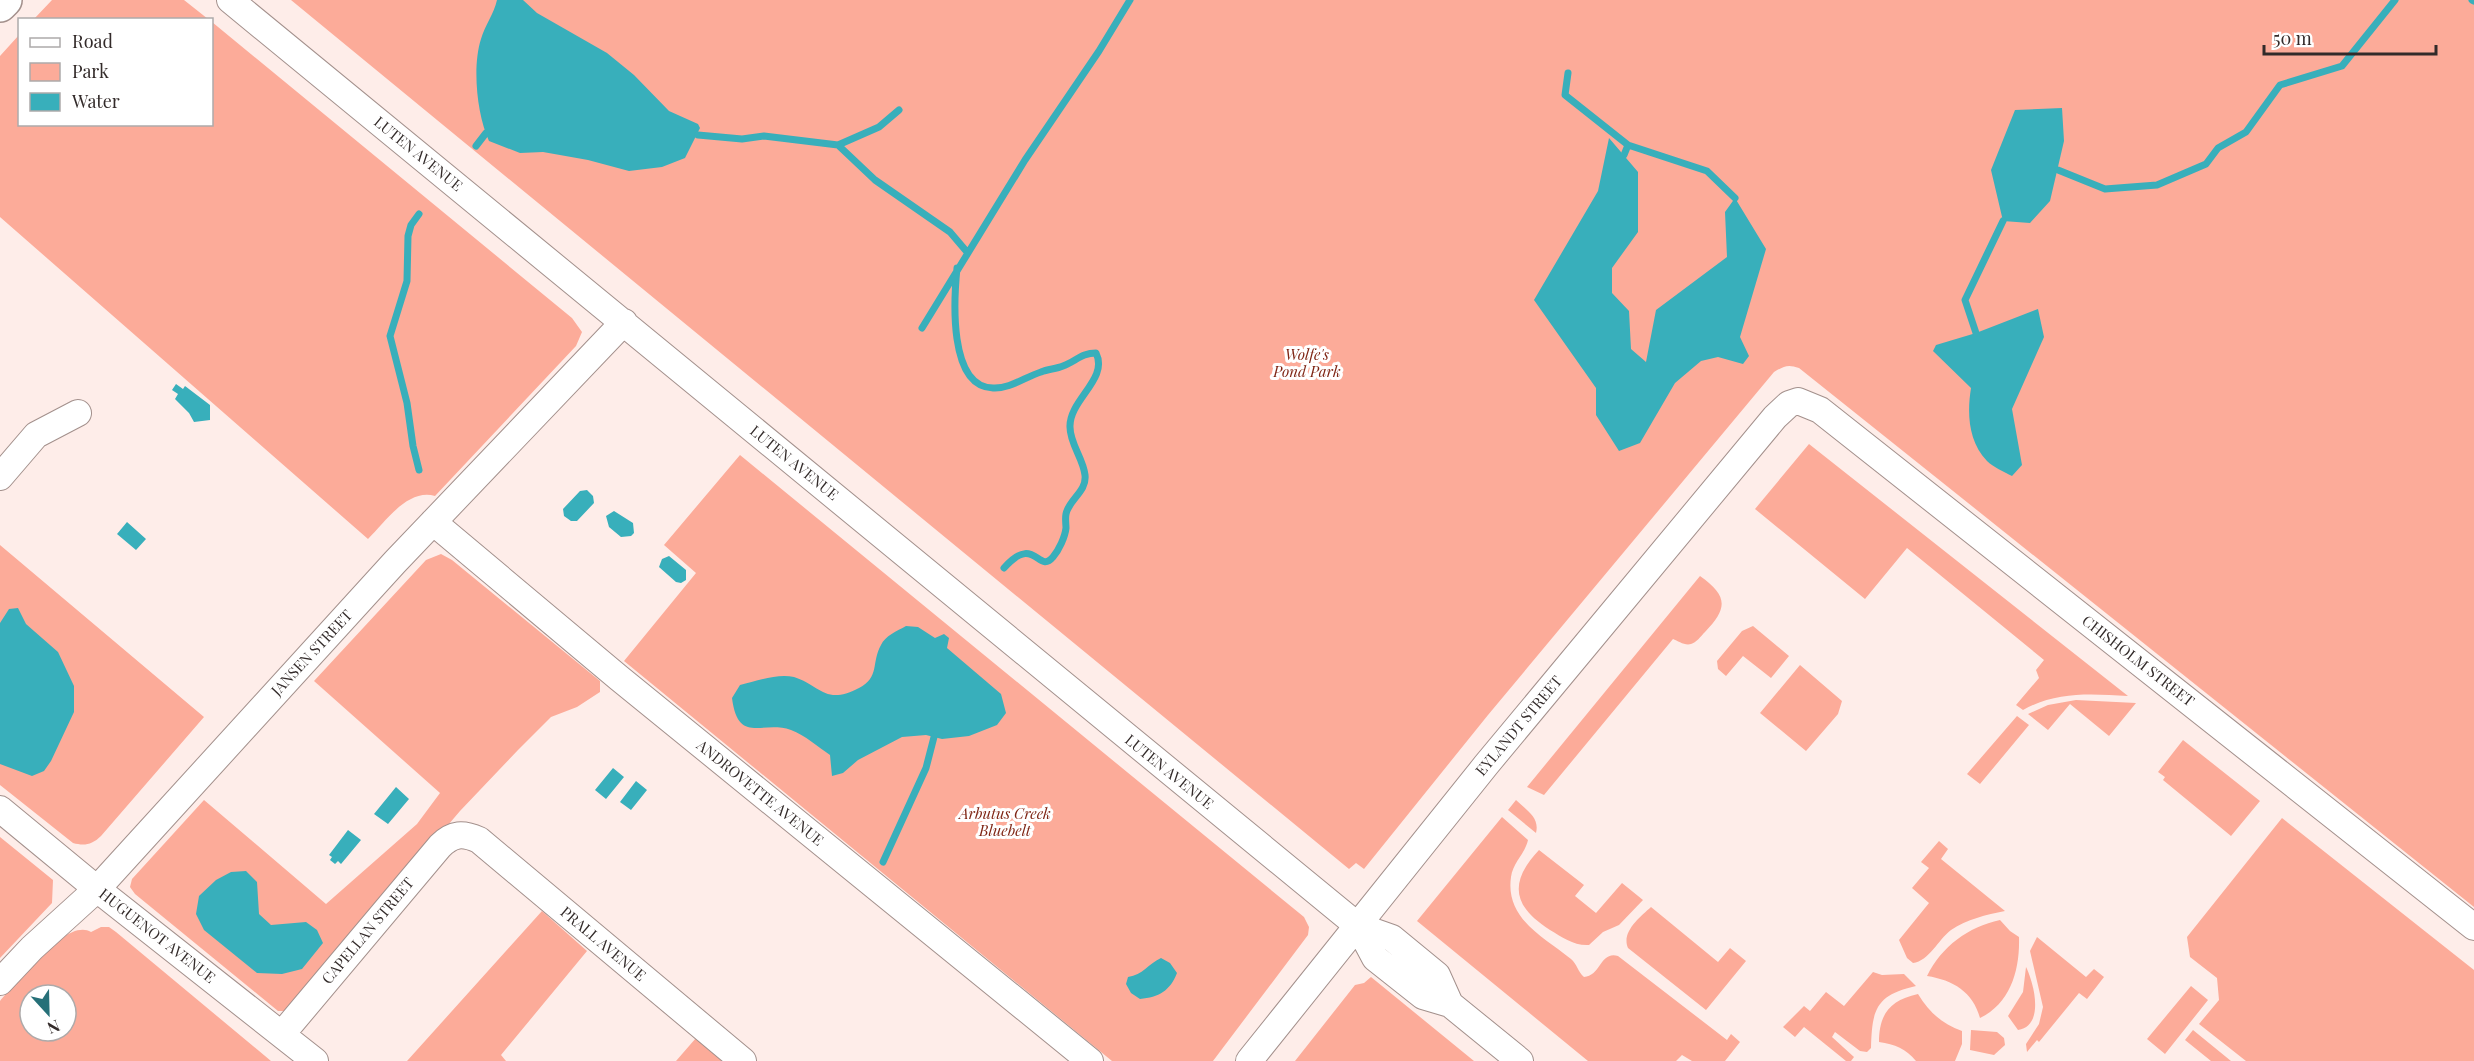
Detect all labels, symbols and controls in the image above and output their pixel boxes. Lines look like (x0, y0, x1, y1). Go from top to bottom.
legend (18, 18, 213, 126)
scale bar (2264, 18, 2436, 56)
text: 50 m (2273, 26, 2312, 50)
text: Road (72, 29, 113, 53)
text: Park (72, 59, 109, 83)
text: Water (71, 89, 120, 113)
street label: LUTEN AVENUE (370, 111, 467, 195)
park label: Wolfe's Pond Park (1272, 344, 1341, 381)
street label: LUTEN AVENUE (746, 420, 843, 504)
street label: JANSEN STREET (265, 605, 356, 700)
street label: CHISHOLM STREET (2078, 610, 2199, 710)
street label: EYLANDT STREET (1470, 671, 1566, 780)
street label: LUTEN AVENUE (1121, 729, 1218, 813)
street label: ANDROVETTE AVENUE (692, 734, 828, 850)
park label: Arbutus Creek Bluebelt (957, 803, 1051, 840)
street label: CAPELLAN STREET (317, 873, 418, 988)
street label: HUGUENOT AVENUE (95, 883, 220, 987)
street label: PRALL AVENUE (557, 902, 651, 985)
north arrow (18, 983, 78, 1043)
text: N (44, 1015, 63, 1039)

